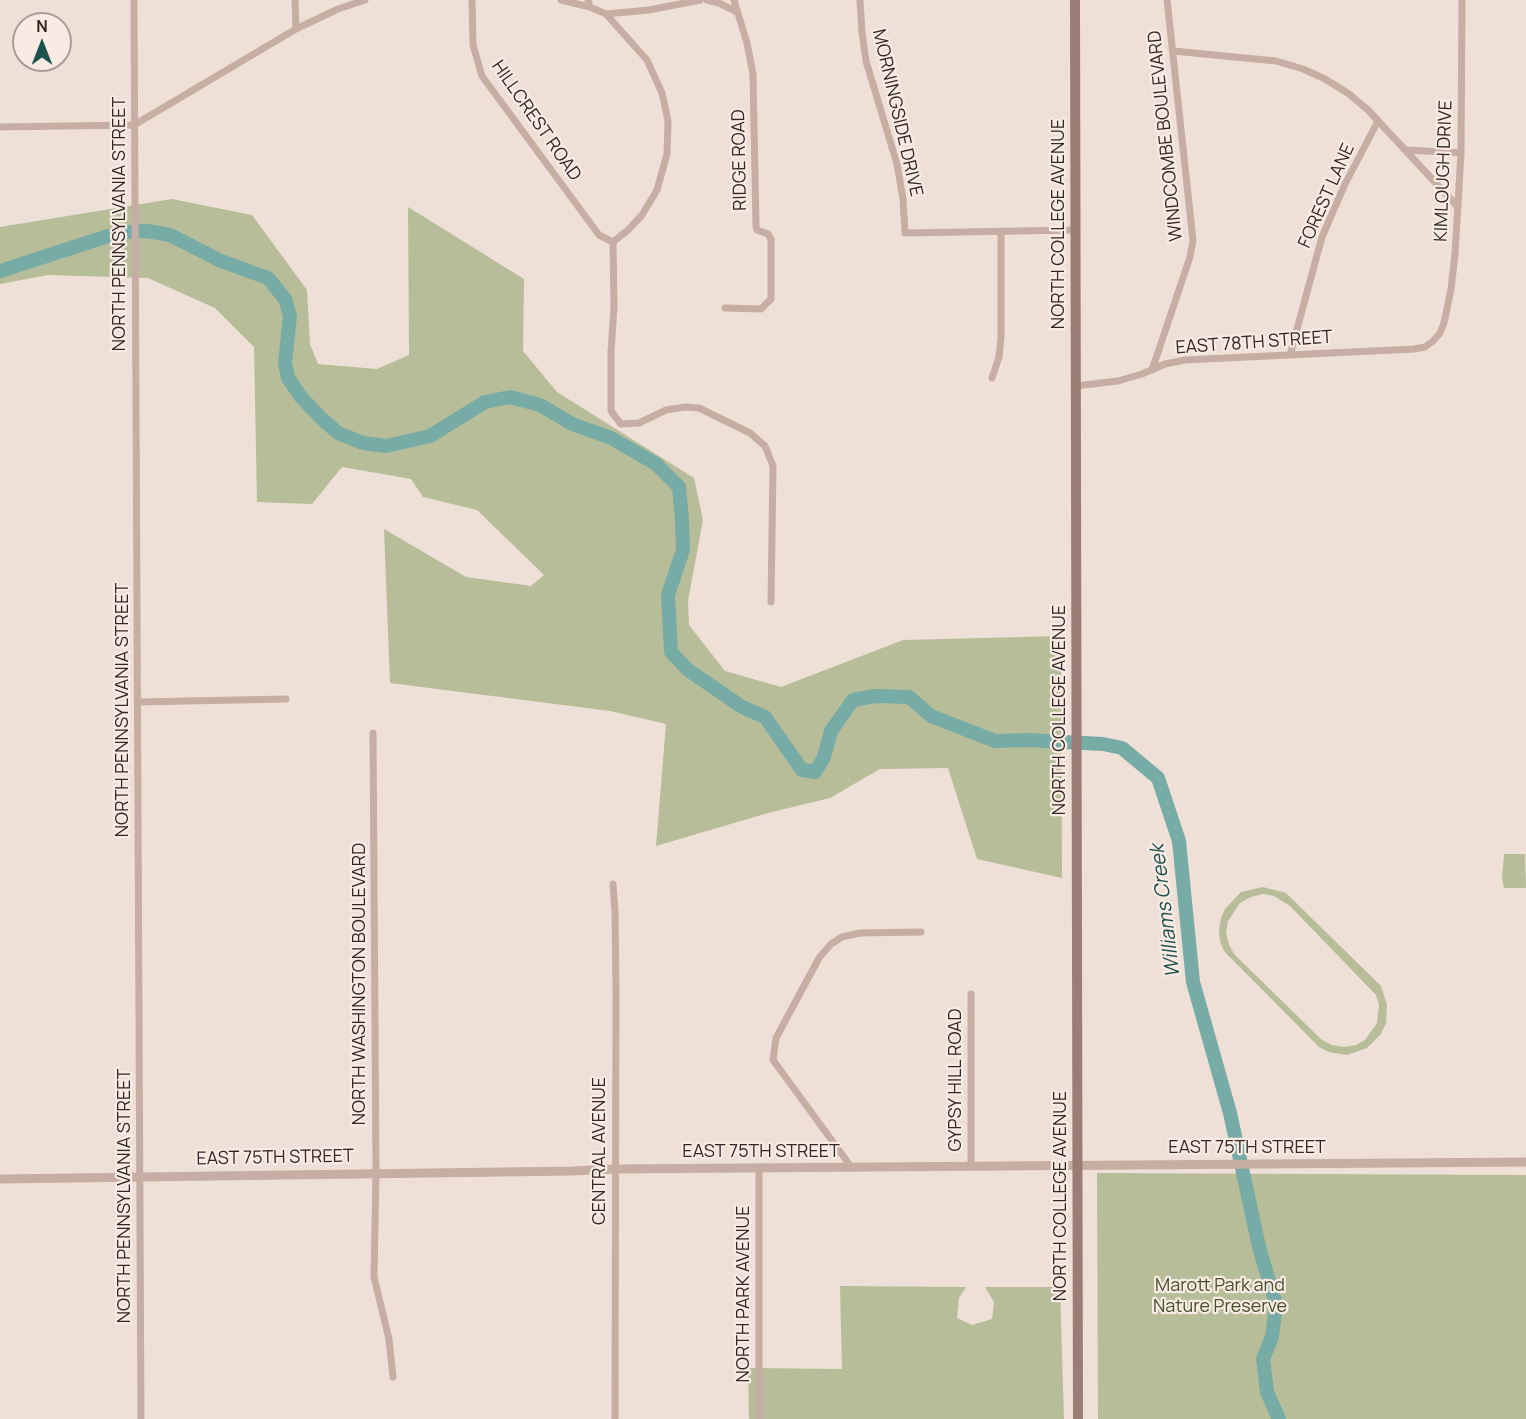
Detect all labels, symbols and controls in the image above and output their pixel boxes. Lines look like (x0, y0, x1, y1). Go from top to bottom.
north arrow (12, 12, 72, 72)
text: N (36, 15, 48, 37)
street label: MORNINGSIDE DRIVE (867, 27, 927, 199)
street label: WINDCOMBE BOULEVARD (1144, 29, 1188, 243)
street label: HILLCREST ROAD (486, 57, 586, 185)
street label: NORTH PENNSYLVANIA STREET (109, 97, 131, 351)
street label: KIMLOUGH DRIVE (1431, 100, 1457, 242)
street label: RIDGE ROAD (728, 109, 752, 211)
street label: NORTH COLLEGE AVENUE (1048, 119, 1070, 329)
street label: FOREST LANE (1294, 141, 1360, 251)
street label: EAST 78TH STREET (1175, 327, 1333, 359)
street label: NORTH PENNSYLVANIA STREET (112, 583, 134, 837)
street label: NORTH COLLEGE AVENUE (1049, 605, 1071, 815)
street label: NORTH WASHINGTON BOULEVARD (349, 843, 371, 1125)
water label: Williams Creek (1146, 843, 1186, 979)
street label: GYPSY HILL ROAD (945, 1008, 967, 1152)
street label: NORTH PENNSYLVANIA STREET (114, 1069, 136, 1323)
street label: CENTRAL AVENUE (589, 1077, 611, 1225)
street label: NORTH COLLEGE AVENUE (1050, 1091, 1072, 1301)
street label: EAST 75TH STREET (1168, 1137, 1326, 1159)
street label: EAST 75TH STREET (682, 1141, 840, 1163)
street label: EAST 75TH STREET (196, 1146, 354, 1170)
street label: NORTH PARK AVENUE (733, 1206, 755, 1382)
park label: Marott Park and Nature Preserve (1153, 1275, 1287, 1318)

